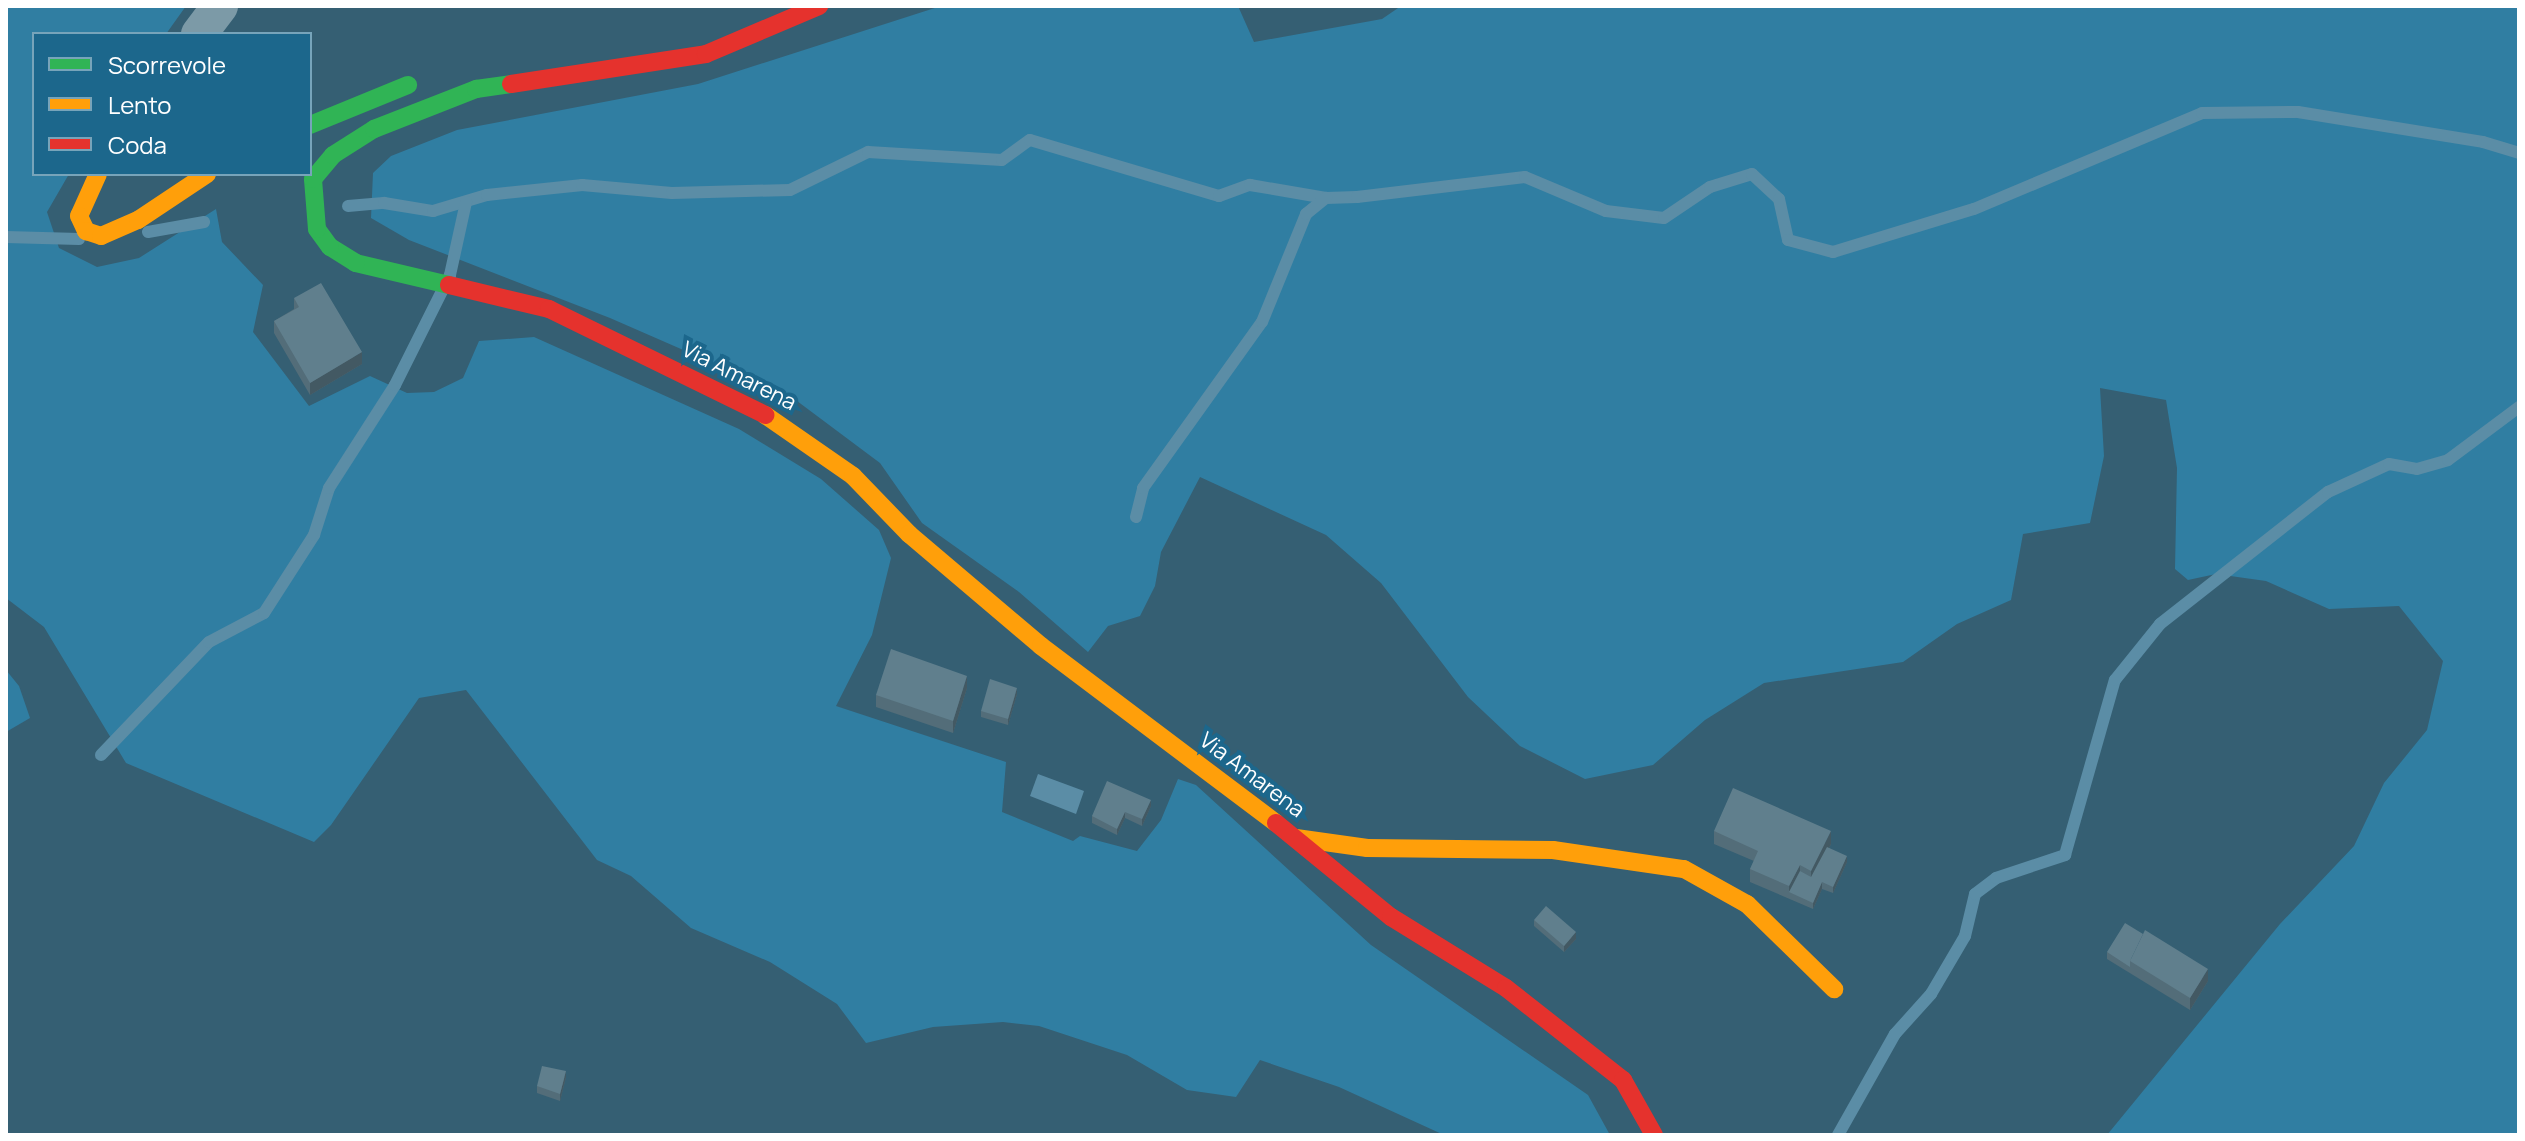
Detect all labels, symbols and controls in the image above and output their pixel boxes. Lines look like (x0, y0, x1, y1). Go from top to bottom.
legend (32, 32, 312, 176)
text: Scorrevole (108, 48, 226, 81)
text: Lento (108, 88, 172, 121)
text: Coda (108, 128, 167, 161)
street label: Via Amarena (677, 336, 801, 416)
street label: Via Amarena (1194, 727, 1310, 823)

